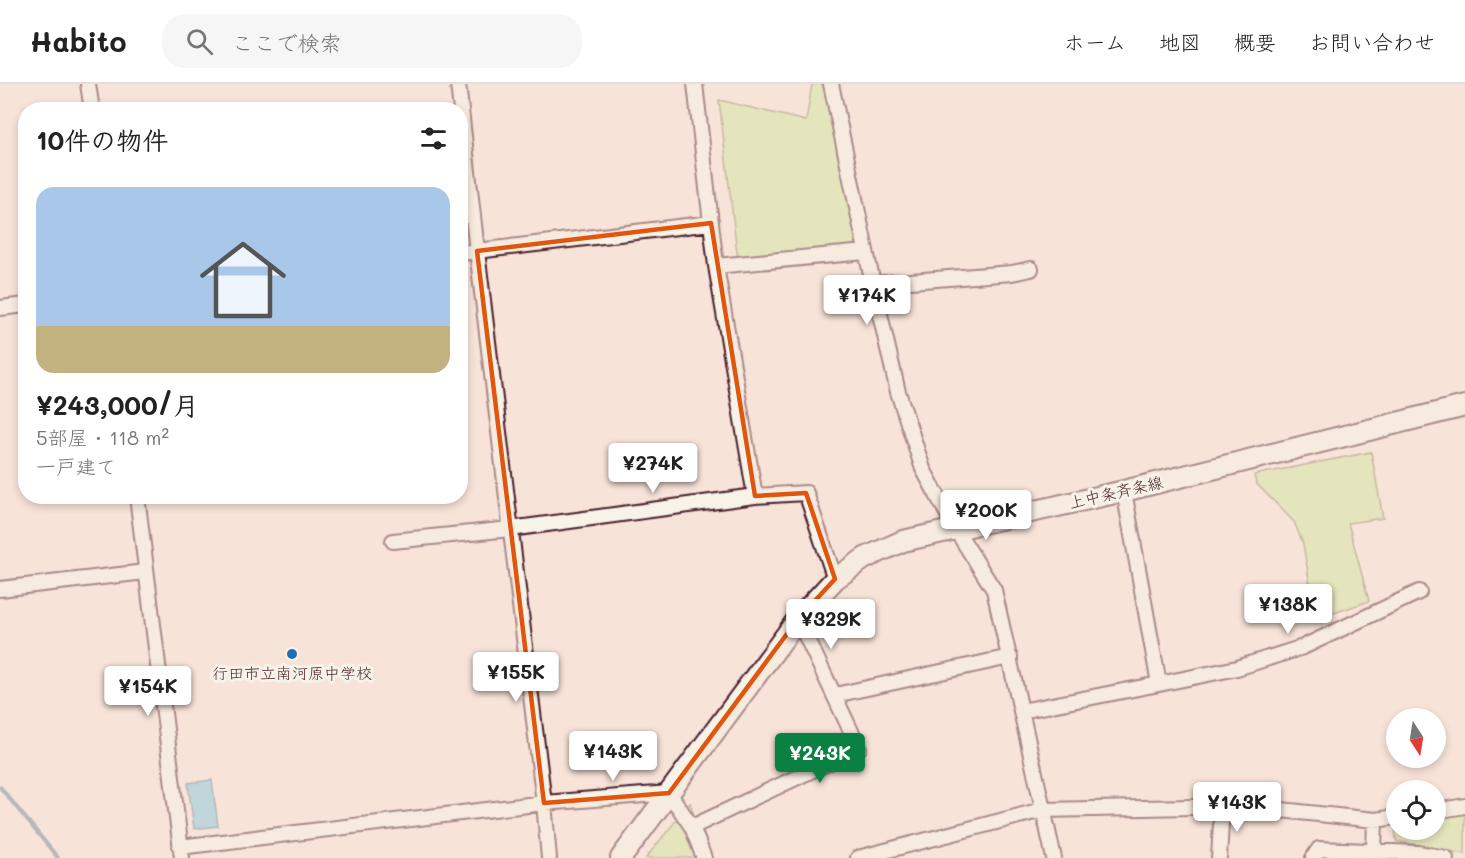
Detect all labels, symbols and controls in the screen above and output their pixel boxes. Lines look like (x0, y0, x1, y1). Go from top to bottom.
search box (162, 14, 582, 68)
text: Habito (30, 23, 126, 59)
icon: search (183, 25, 216, 58)
text: ここで検索 (231, 28, 341, 57)
text: ホーム (1064, 28, 1126, 55)
text: 地図 (1159, 28, 1201, 55)
text: 概要 (1234, 28, 1276, 55)
text: お問い合わせ (1309, 28, 1435, 55)
icon: filters (417, 122, 450, 155)
text: 10件の物件 (36, 123, 168, 157)
icon: home (189, 226, 297, 334)
pin: ¥174K (825, 275, 909, 326)
text: ¥174K (838, 281, 896, 307)
text: ¥243,000/月 (36, 388, 199, 422)
text: 5部屋 · 118 m² (36, 424, 169, 450)
pin: ¥274K (611, 443, 695, 494)
text: ¥274K (622, 449, 684, 475)
text: 一戸建て (36, 453, 116, 479)
street label: 上中条斉条線 (1067, 470, 1165, 513)
pin: ¥200K (944, 490, 1028, 541)
text: ¥200K (954, 496, 1018, 522)
pin: ¥138K (1246, 584, 1330, 635)
text: ¥138K (1258, 590, 1318, 616)
pin: ¥329K (789, 599, 873, 650)
text: ¥329K (800, 605, 862, 631)
marker: 行田市立南河原中学校 (285, 647, 299, 661)
pin: ¥155K (474, 652, 558, 703)
text: ¥155K (487, 658, 545, 684)
place label: 行田市立南河原中学校 (212, 662, 372, 683)
pin: ¥154K (106, 666, 190, 717)
text: ¥154K (118, 672, 178, 698)
north arrow (1386, 708, 1446, 768)
map controls (1386, 708, 1446, 840)
pin: ¥143K (571, 731, 655, 782)
pin: ¥243K (778, 733, 862, 784)
text: ¥143K (583, 737, 643, 763)
text: ¥243K (789, 739, 851, 765)
button: locate (1386, 780, 1446, 840)
pin: ¥143K (1195, 782, 1279, 833)
text: ¥143K (1207, 788, 1267, 814)

